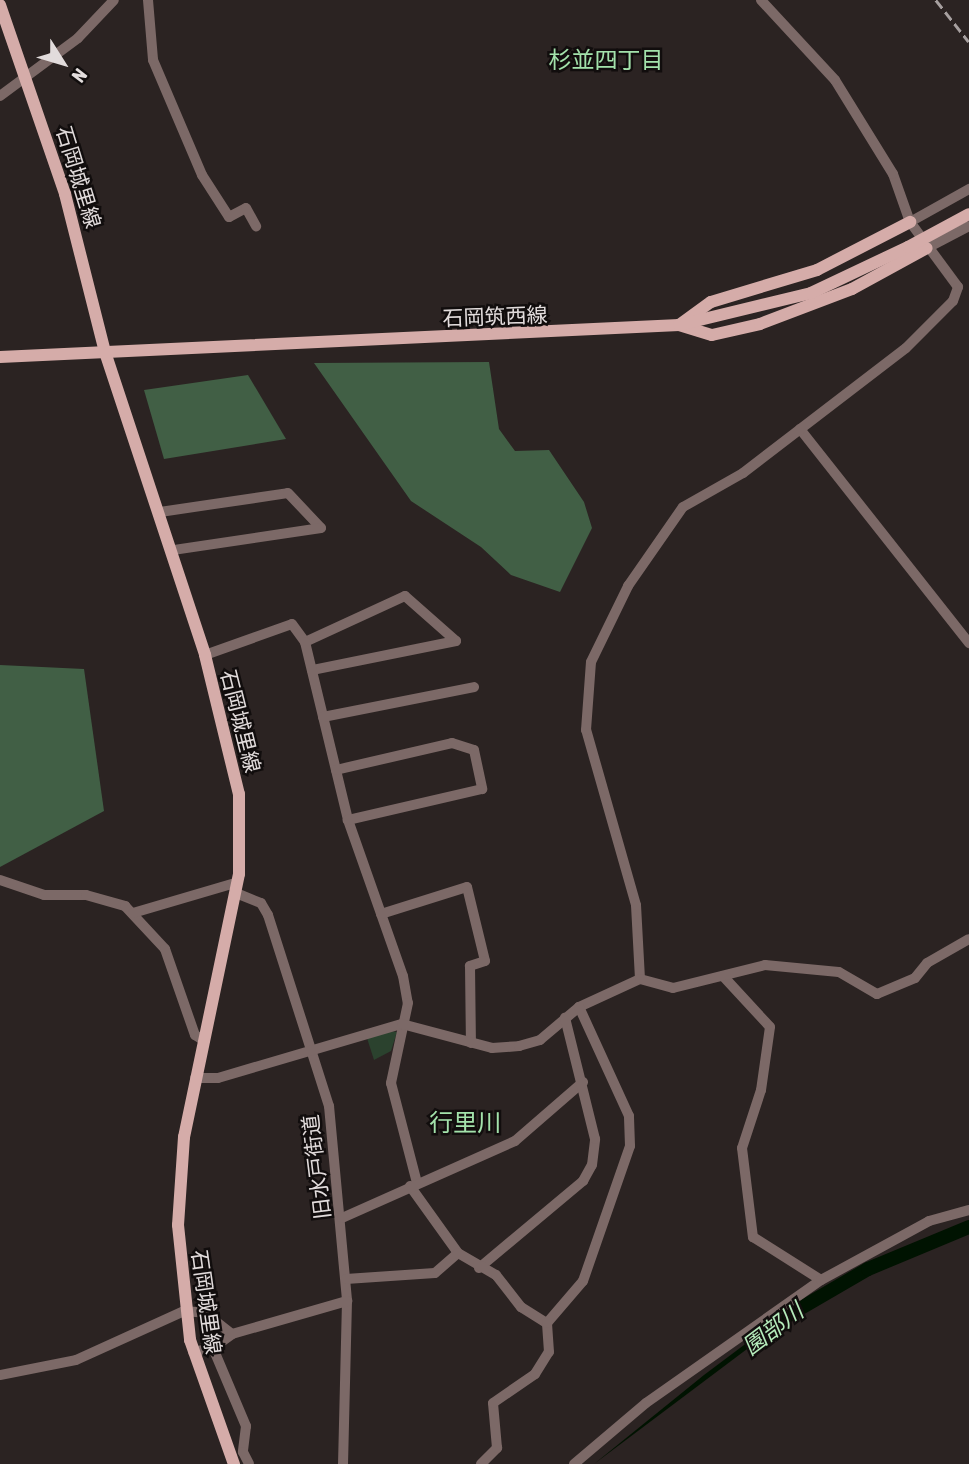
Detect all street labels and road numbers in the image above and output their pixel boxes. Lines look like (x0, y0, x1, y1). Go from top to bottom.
street label: 石岡城里線 (52, 123, 106, 231)
street label: 石岡筑西線 (442, 302, 548, 330)
street label: 石岡城里線 (216, 667, 266, 775)
street label: 旧水戸街道 (297, 1113, 335, 1221)
street label: 石岡城里線 (187, 1248, 227, 1356)

